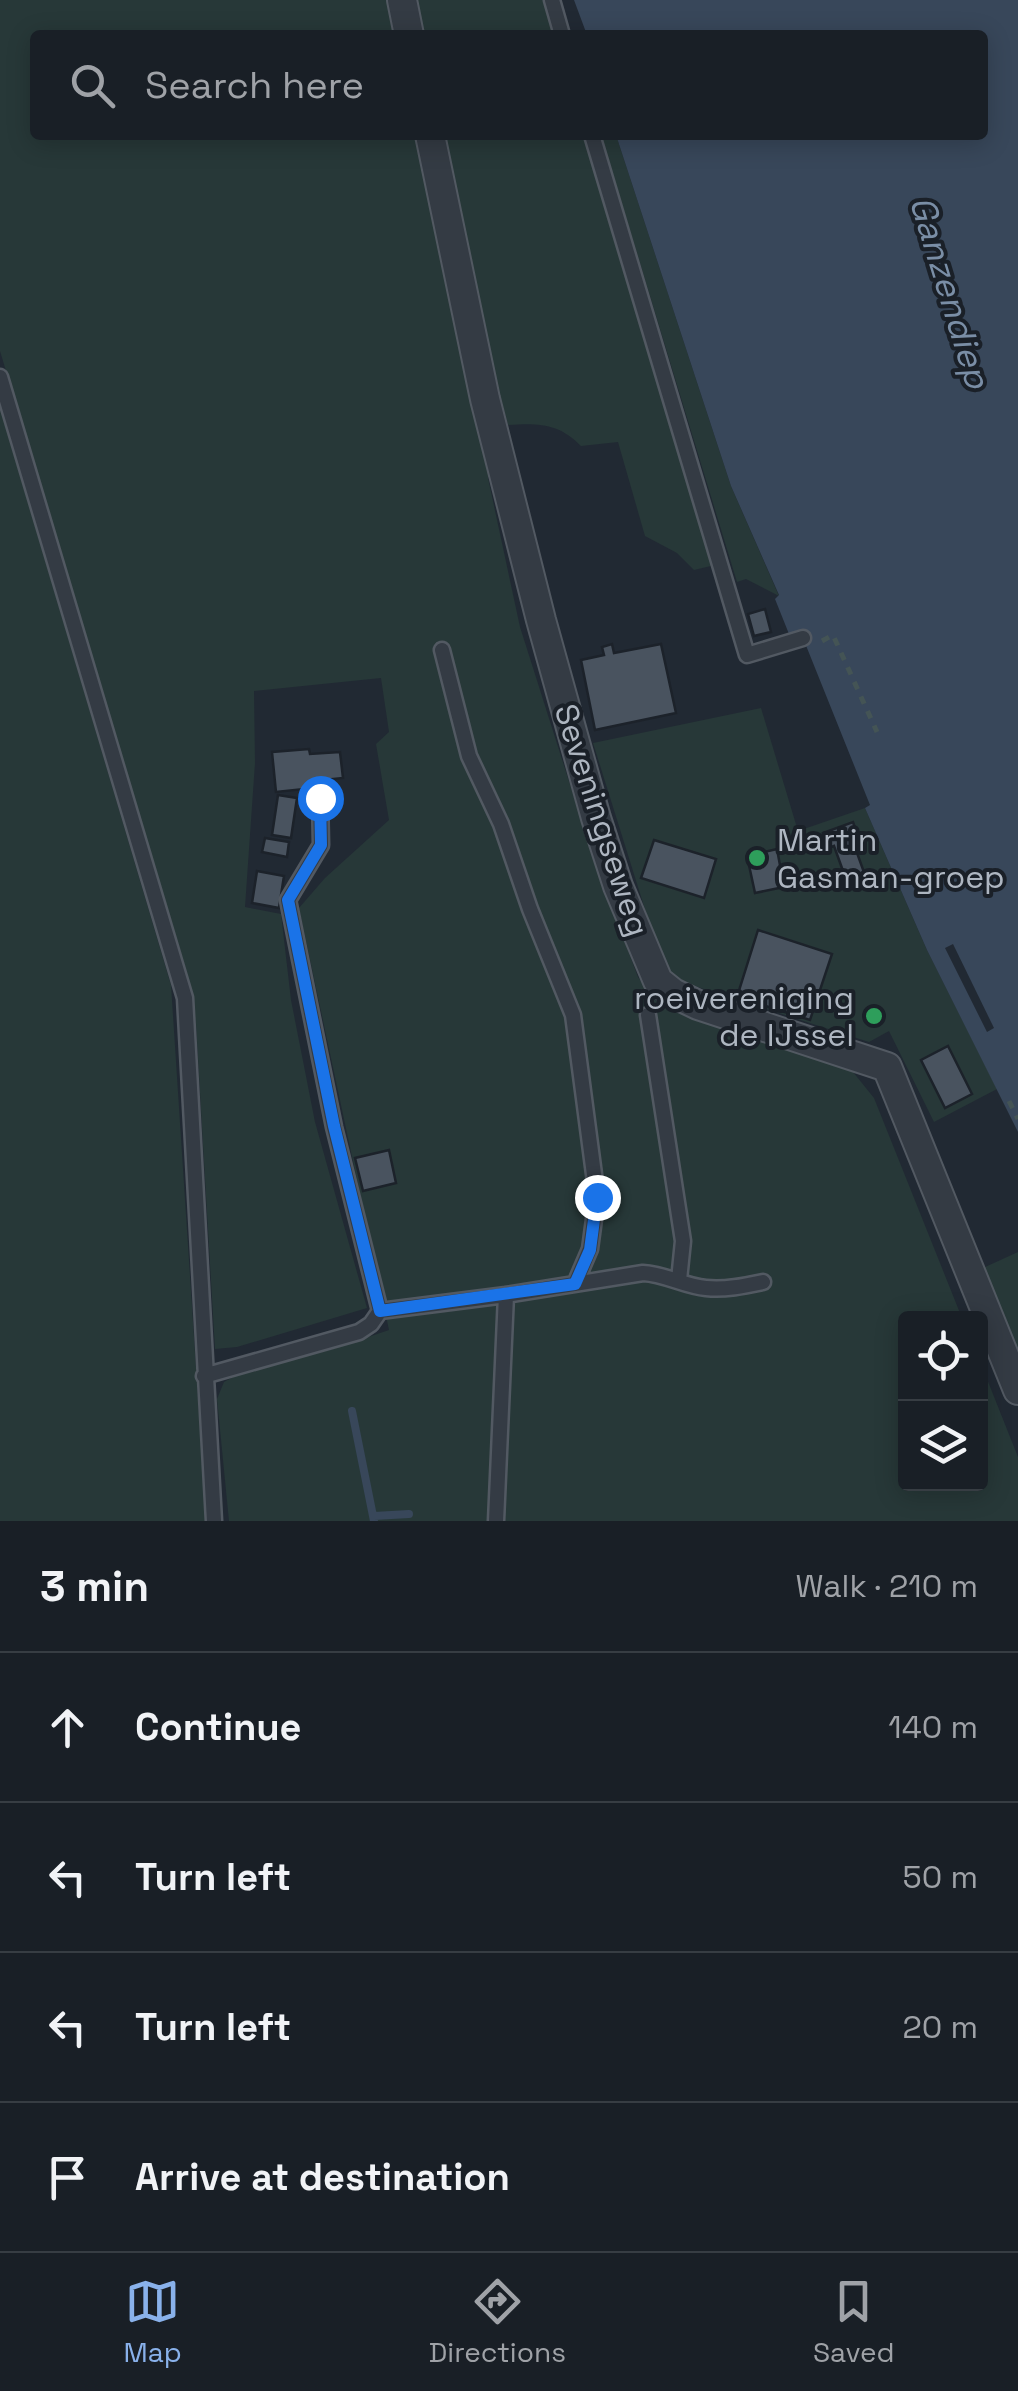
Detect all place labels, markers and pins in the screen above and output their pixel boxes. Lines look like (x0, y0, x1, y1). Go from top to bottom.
place label: Martin Gasman-groep (777, 820, 1005, 897)
marker: Martin Gasman-groep (746, 847, 768, 869)
place label: roeivereniging de IJssel (634, 978, 854, 1055)
marker: roeivereniging de IJssel (863, 1005, 885, 1027)

